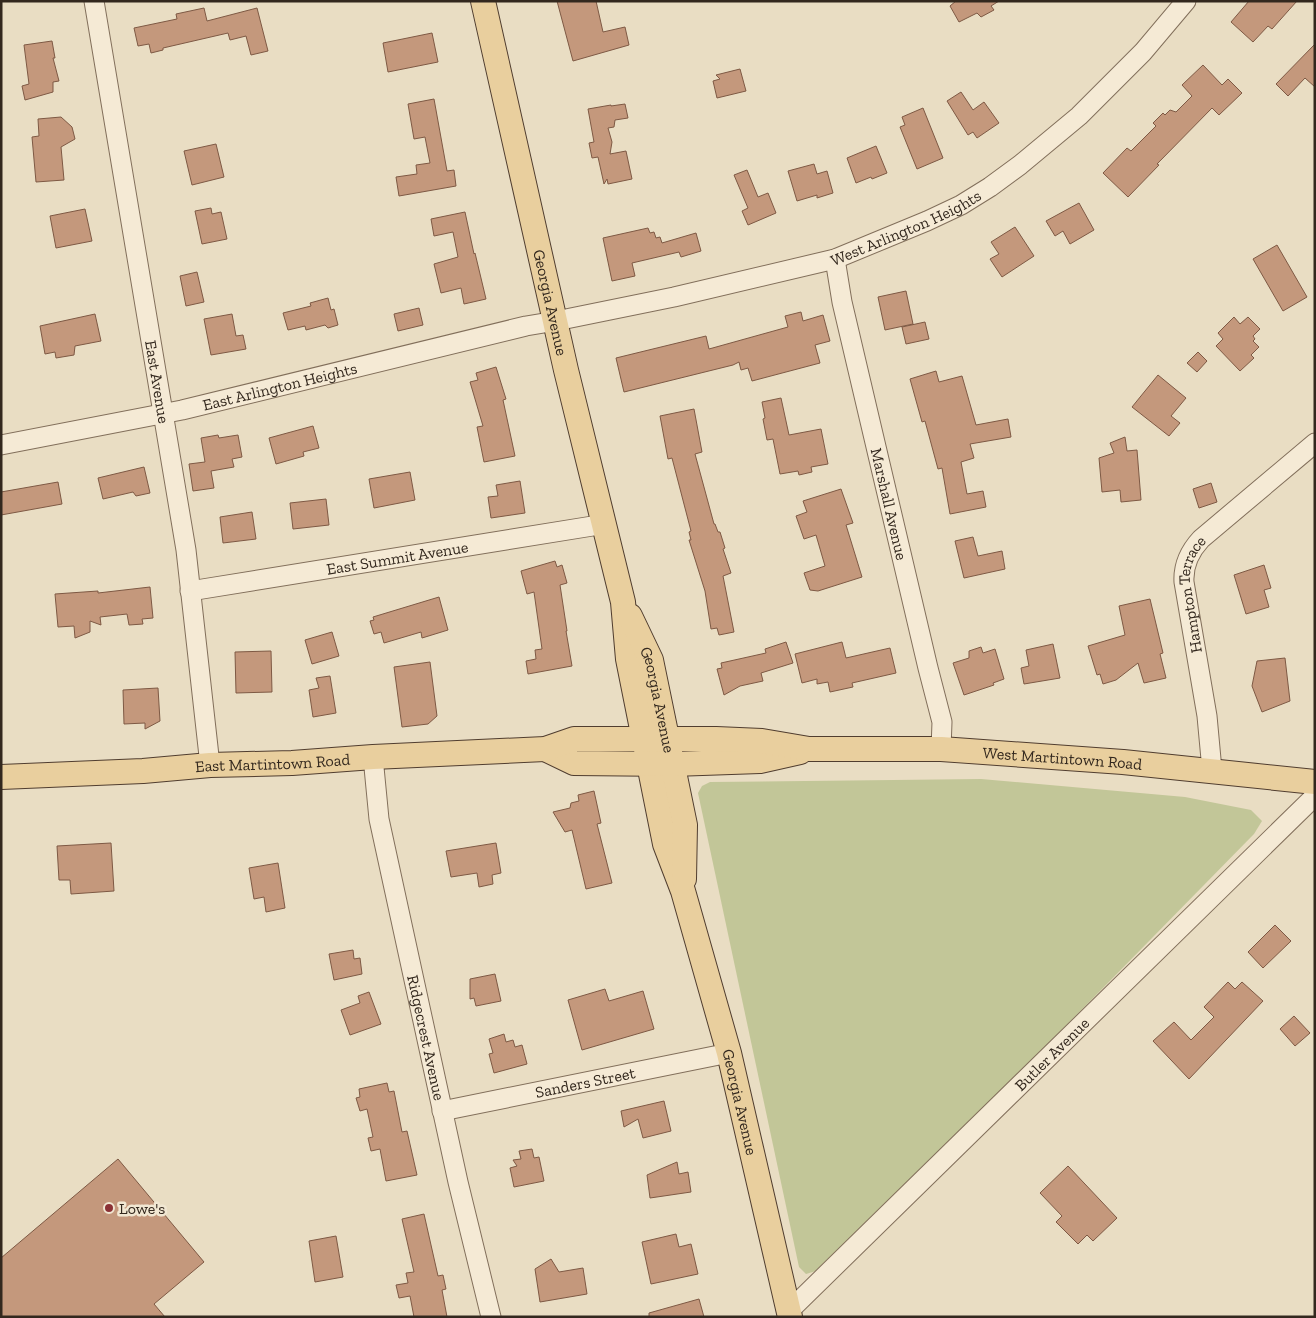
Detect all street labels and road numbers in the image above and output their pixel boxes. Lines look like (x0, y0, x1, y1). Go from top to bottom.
street label: West Arlington Heights (828, 186, 985, 270)
street label: Georgia Avenue (529, 248, 571, 358)
street label: East Avenue (141, 339, 174, 425)
street label: East Arlington Heights (201, 359, 359, 415)
street label: Marshall Avenue (867, 446, 911, 562)
street label: Hampton Terrace (1175, 532, 1210, 654)
street label: East Summit Avenue (325, 537, 470, 579)
street label: Georgia Avenue (636, 644, 679, 755)
street label: West Martintown Road (982, 743, 1143, 774)
street label: East Martintown Road (194, 750, 351, 776)
street label: Ridgecrest Avenue (403, 973, 449, 1102)
street label: Butler Avenue (1011, 1014, 1093, 1095)
street label: Georgia Avenue (718, 1047, 761, 1157)
street label: Sanders Street (534, 1063, 637, 1102)

